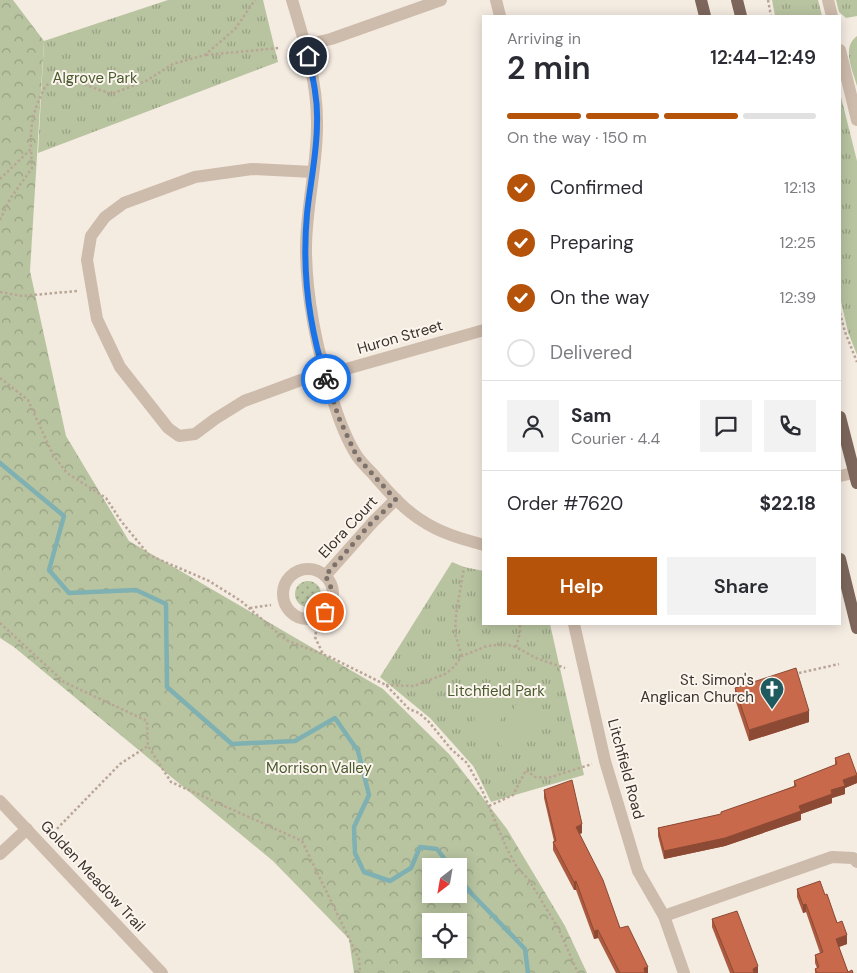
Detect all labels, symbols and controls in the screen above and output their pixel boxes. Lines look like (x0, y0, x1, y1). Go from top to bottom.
text: Arriving in (507, 28, 581, 49)
pin (287, 35, 329, 77)
icon: home (294, 42, 322, 70)
text: 12:44–12:49 (710, 45, 816, 70)
text: 2 min (507, 47, 591, 89)
park label: Algrove Park (52, 68, 138, 88)
text: On the way · 150 m (507, 127, 647, 148)
icon: check (507, 174, 535, 202)
text: Confirmed (550, 175, 643, 200)
text: 12:13 (784, 177, 816, 198)
icon: check (507, 229, 535, 257)
text: Preparing (550, 230, 634, 255)
text: 12:25 (780, 232, 816, 253)
icon: check (507, 284, 535, 312)
text: On the way (550, 285, 650, 310)
text: 12:39 (780, 287, 816, 308)
street label: Huron Street (355, 315, 445, 359)
text: Delivered (550, 340, 632, 365)
courier (301, 354, 351, 404)
icon: bike (312, 365, 340, 393)
button: person (507, 400, 559, 452)
button: chat (700, 400, 752, 452)
button: phone (764, 400, 816, 452)
text: Sam (571, 403, 612, 428)
text: Courier · 4.4 (571, 428, 660, 449)
text: Order #7620 (507, 491, 623, 516)
text: $22.18 (759, 491, 816, 516)
street label: Elora Court (314, 492, 382, 562)
button: Help (507, 557, 657, 615)
button: Share (667, 557, 816, 615)
pin (304, 591, 346, 633)
icon: bag (311, 598, 339, 626)
place label: St. Simon's Anglican Church (640, 670, 754, 707)
church icon: St. Simon's Anglican Church (759, 676, 785, 710)
park label: Litchfield Park (447, 681, 545, 701)
street label: Litchfield Road (603, 717, 649, 821)
park label: Morrison Valley (266, 758, 373, 778)
street label: Golden Meadow Trail (36, 816, 150, 936)
north arrow (422, 858, 468, 902)
map controls (422, 858, 467, 958)
button: locate (422, 913, 467, 958)

